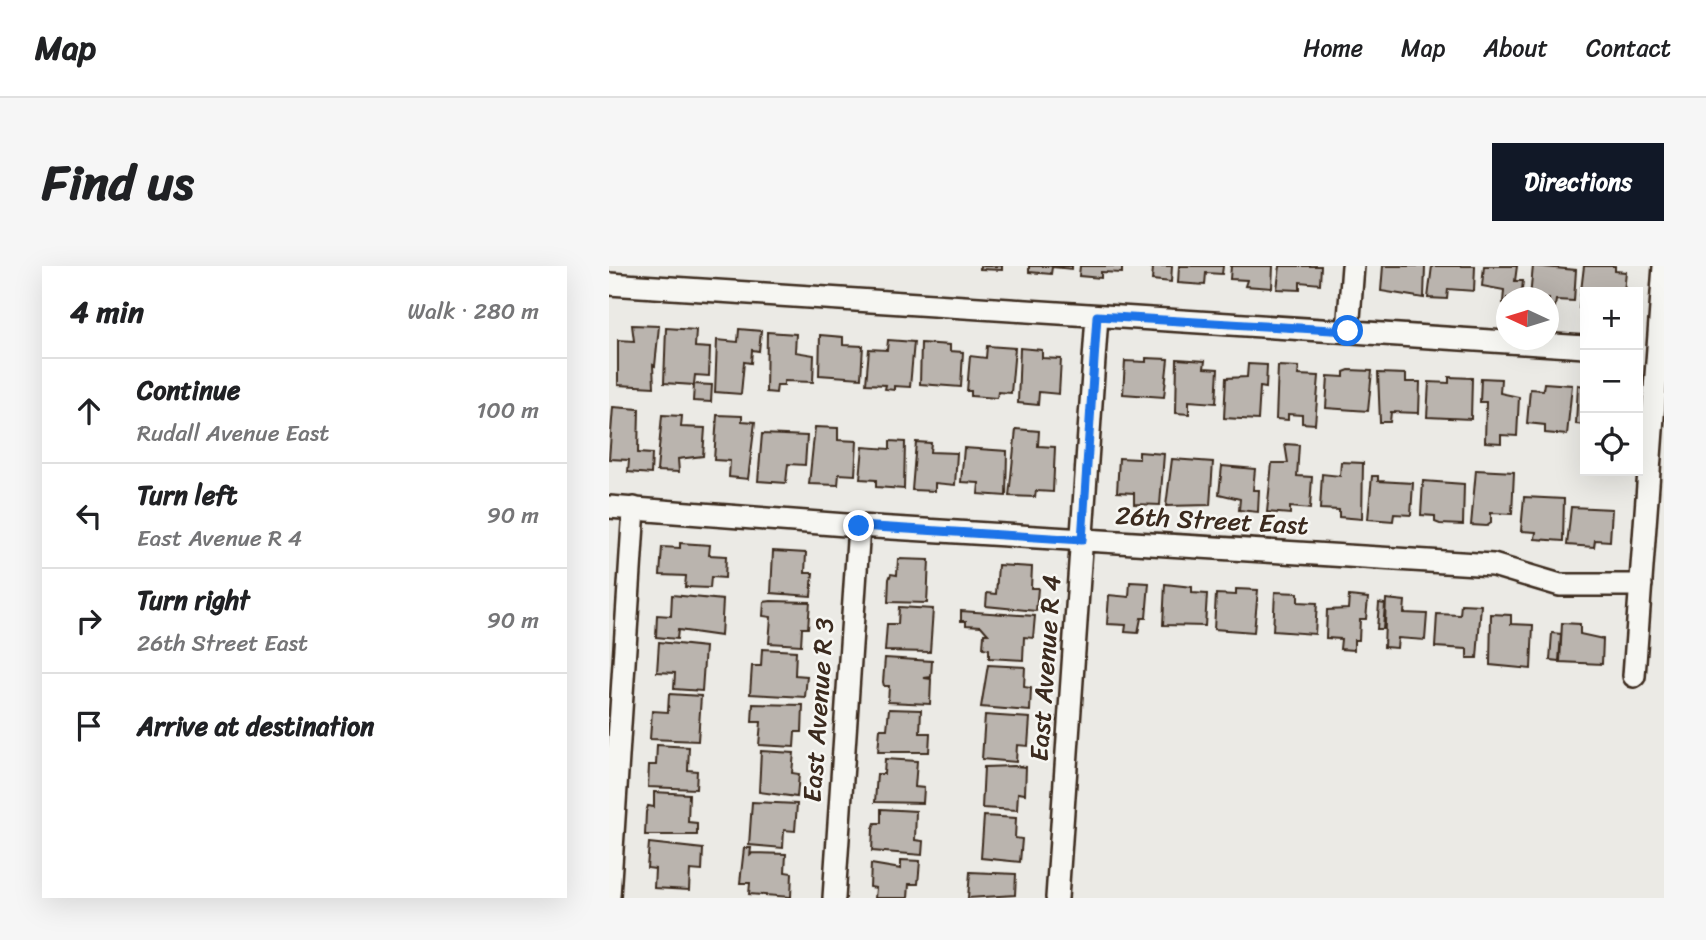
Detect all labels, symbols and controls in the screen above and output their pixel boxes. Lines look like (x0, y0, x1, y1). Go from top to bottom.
text: Map (35, 19, 96, 77)
text: Home (1303, 27, 1363, 69)
text: Map (1401, 27, 1445, 69)
text: About (1483, 27, 1548, 69)
text: Contact (1586, 27, 1671, 69)
text: Find us (42, 139, 194, 226)
button: Directions (1492, 143, 1664, 221)
text: 4 min (70, 285, 144, 339)
north arrow (1496, 287, 1559, 350)
map controls (1580, 287, 1643, 476)
button: + (1580, 287, 1643, 350)
text: Walk · 280 m (408, 291, 539, 332)
route start (1332, 315, 1363, 346)
button: − (1580, 350, 1643, 413)
text: Continue (137, 367, 240, 413)
text: 100 m (476, 390, 539, 431)
icon: ahead (70, 392, 108, 430)
text: Rudall Avenue East (137, 413, 329, 454)
button: locate (1580, 413, 1643, 476)
text: Turn left (137, 472, 237, 518)
street label: 26th Street East (1114, 492, 1310, 548)
text: 90 m (487, 495, 539, 536)
icon: left (70, 497, 108, 535)
route end (843, 510, 874, 541)
text: East Avenue R 4 (137, 518, 302, 559)
street label: East Avenue R 4 (1016, 573, 1074, 763)
text: Turn right (137, 577, 250, 623)
text: 90 m (487, 600, 539, 641)
icon: right (70, 602, 108, 640)
street label: East Avenue R 3 (789, 616, 847, 804)
text: 26th Street East (137, 623, 308, 664)
text: Arrive at destination (137, 703, 374, 749)
icon: arrive (70, 707, 108, 745)

